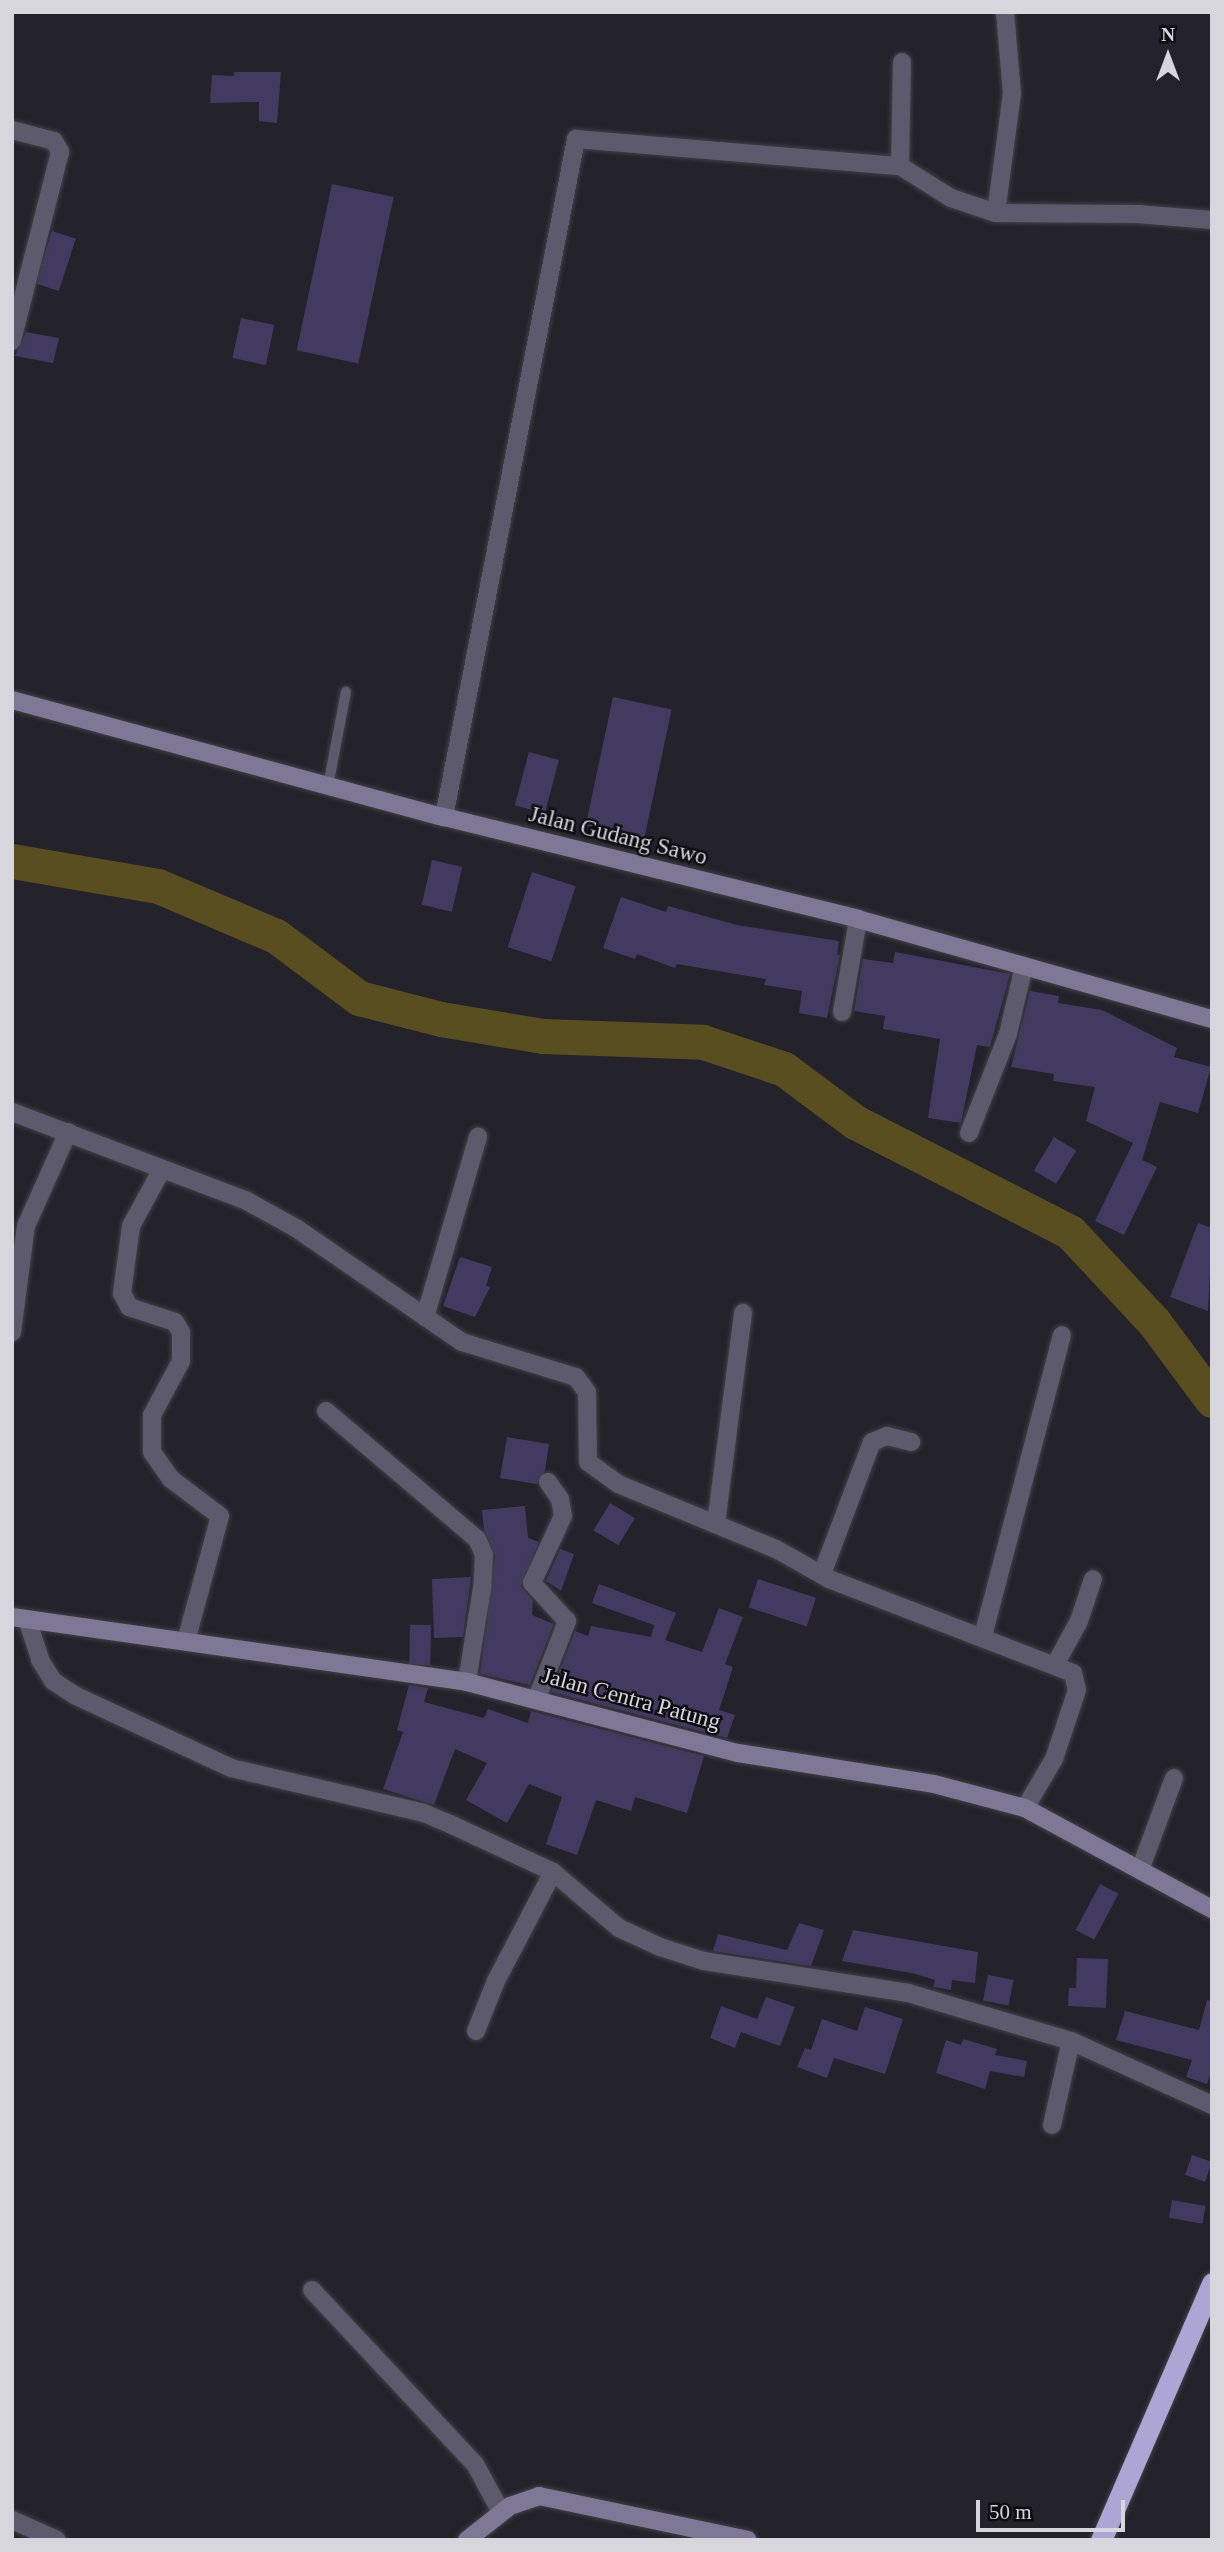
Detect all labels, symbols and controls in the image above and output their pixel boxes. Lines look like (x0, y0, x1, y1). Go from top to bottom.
north arrow (1133, 21, 1203, 91)
text: N (1161, 24, 1175, 45)
street label: Jalan Gudang Sawo (526, 801, 710, 871)
street label: Jalan Centra Patung (539, 1662, 723, 1736)
scale bar (979, 2486, 1128, 2530)
text: 50 m (989, 2500, 1032, 2524)

